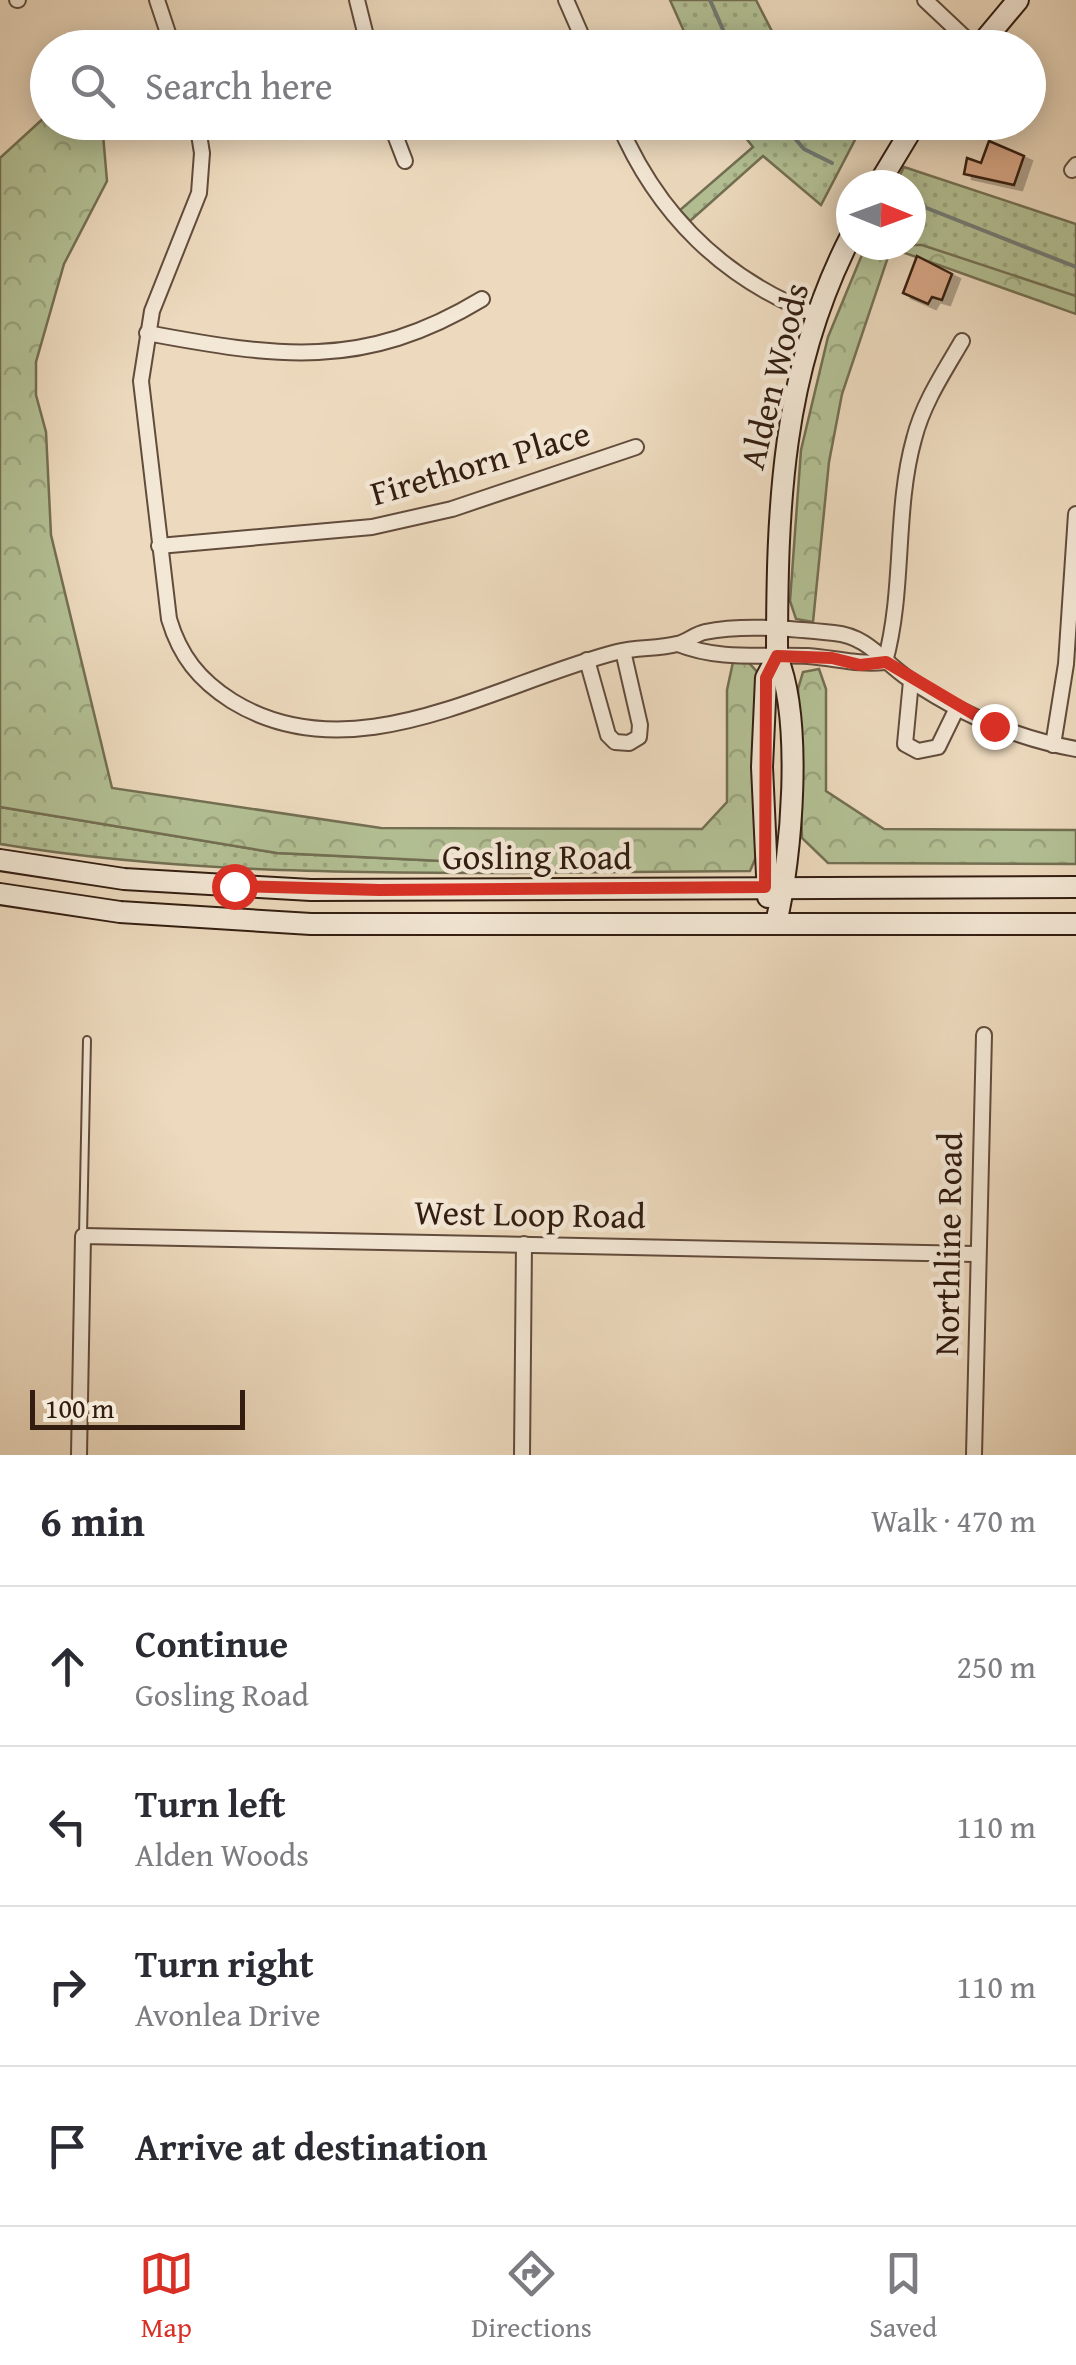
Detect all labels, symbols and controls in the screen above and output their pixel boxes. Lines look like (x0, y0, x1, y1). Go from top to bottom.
search box (30, 30, 1046, 140)
text: Search here (145, 57, 333, 113)
icon: search (65, 58, 120, 113)
north arrow (836, 170, 926, 260)
street label: Alden Woods (726, 277, 821, 474)
street label: Firethorn Place (364, 407, 596, 518)
route end (972, 704, 1018, 750)
street label: Gosling Road (442, 831, 632, 882)
route start (212, 864, 258, 910)
street label: Northline Road (920, 1131, 975, 1356)
street label: West Loop Road (414, 1186, 646, 1241)
scale bar (30, 1385, 245, 1430)
text: 100 m (45, 1387, 114, 1428)
text: 6 min (40, 1490, 145, 1551)
text: Walk · 470 m (871, 1497, 1036, 1544)
text: Continue (135, 1615, 288, 1671)
icon: ahead (40, 1639, 95, 1694)
text: 250 m (957, 1643, 1036, 1690)
text: Gosling Road (135, 1671, 309, 1718)
text: Turn left (135, 1775, 286, 1831)
icon: left (40, 1799, 95, 1854)
text: 110 m (957, 1803, 1036, 1850)
text: Alden Woods (135, 1831, 309, 1878)
text: Turn right (135, 1935, 314, 1991)
icon: right (40, 1959, 95, 2014)
text: 110 m (957, 1963, 1036, 2010)
text: Avonlea Drive (135, 1991, 320, 2038)
text: Arrive at destination (135, 2118, 488, 2174)
icon: arrive (40, 2119, 95, 2174)
tab: Map (139, 2246, 194, 2347)
tab: Directions (471, 2246, 592, 2347)
tab: Saved (869, 2246, 937, 2347)

